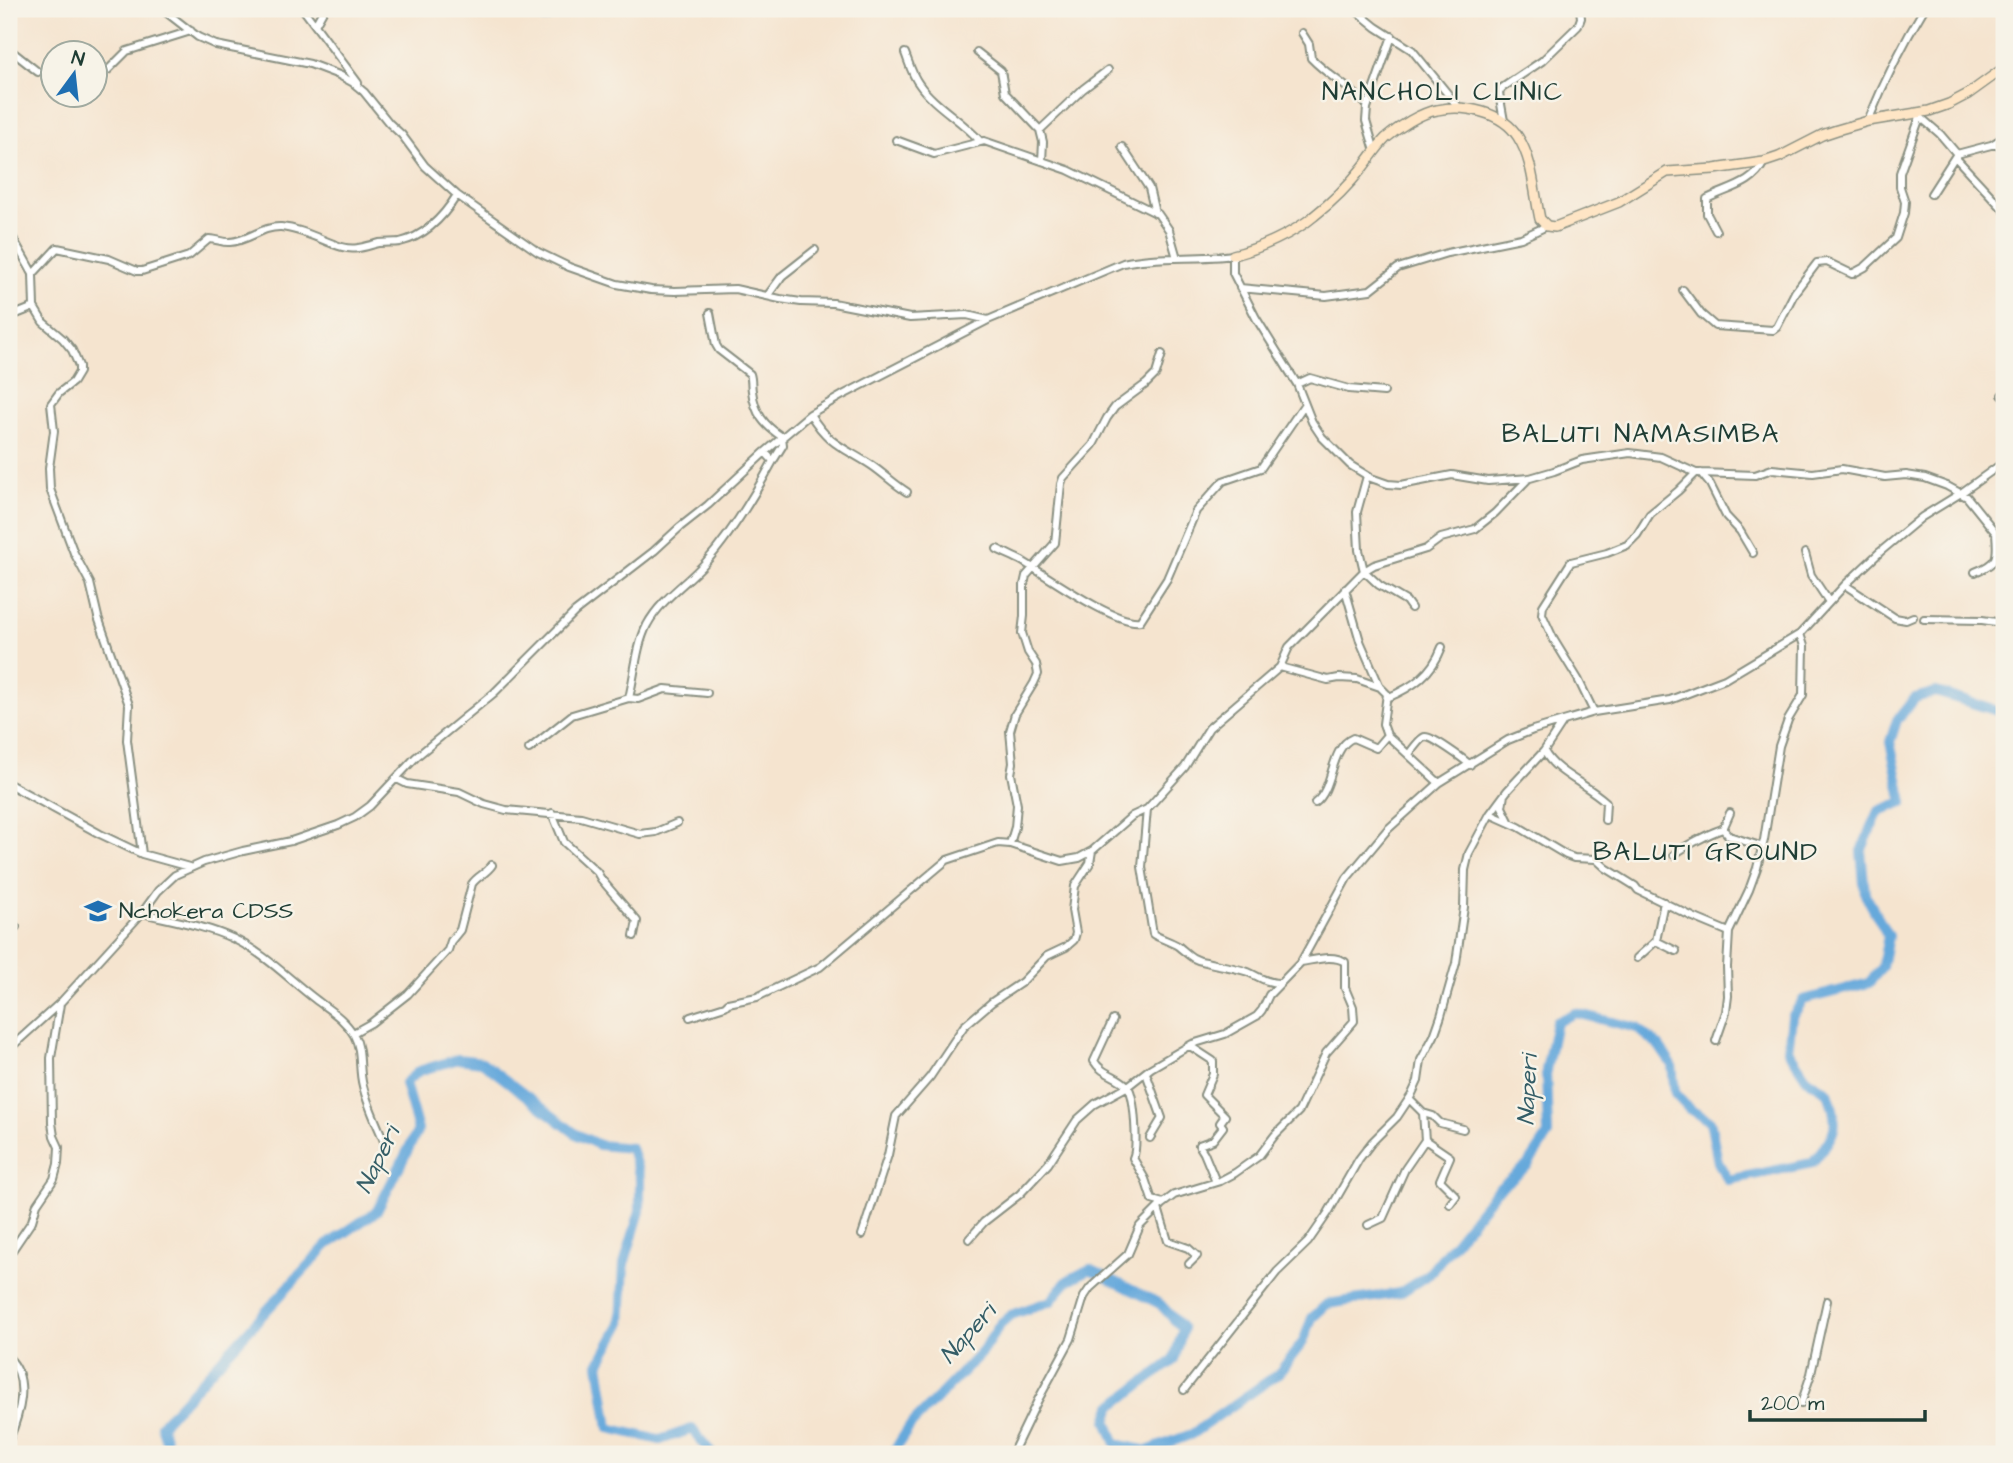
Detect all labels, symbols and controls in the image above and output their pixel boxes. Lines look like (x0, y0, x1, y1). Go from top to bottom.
north arrow (38, 38, 108, 108)
text: N (69, 44, 87, 74)
district label: NANCHOLI CLINIC (1322, 74, 1564, 110)
district label: BALUTI NAMASIMBA (1502, 416, 1780, 452)
district label: BALUTI GROUND (1593, 834, 1819, 870)
place label: Nchokera CDSS (119, 895, 293, 927)
school or university icon: Nchokera CDSS (83, 896, 113, 926)
water label: Naperi (1509, 1051, 1547, 1126)
water label: Naperi (347, 1118, 410, 1199)
water label: Naperi (932, 1294, 1006, 1372)
scale bar (1750, 1379, 1926, 1423)
text: 200 m (1761, 1389, 1825, 1418)

